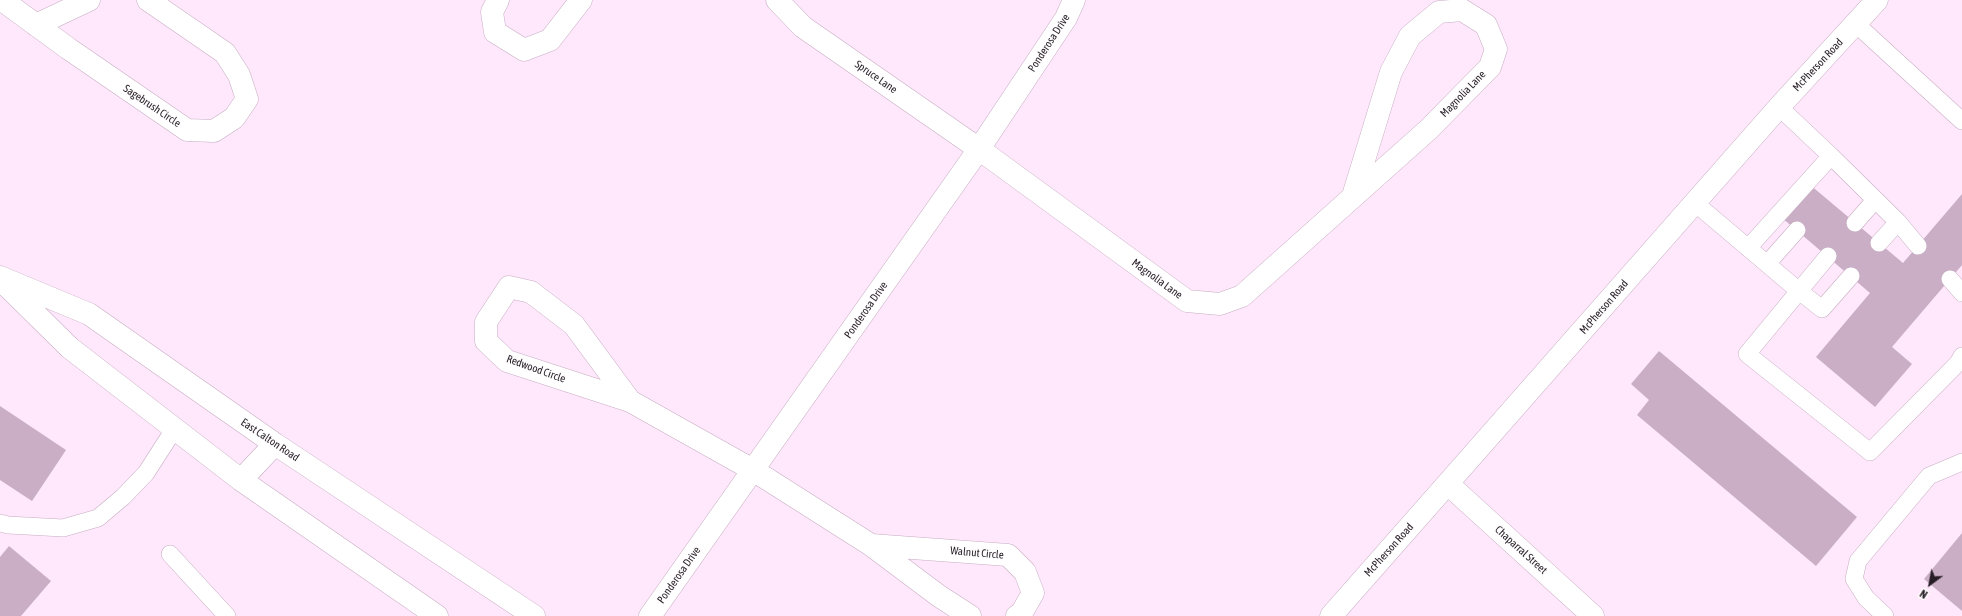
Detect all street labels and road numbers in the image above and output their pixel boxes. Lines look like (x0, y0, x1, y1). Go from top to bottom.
street label: Ponderosa Drive (1025, 12, 1073, 74)
street label: McPherson Road (1790, 36, 1846, 94)
street label: Spruce Lane (852, 58, 900, 96)
street label: Magnolia Lane (1438, 68, 1488, 120)
street label: Sagebrush Circle (121, 82, 183, 130)
street label: Magnolia Lane (1129, 256, 1185, 302)
street label: McPherson Road (1577, 277, 1631, 337)
street label: Ponderosa Drive (842, 279, 890, 341)
street label: Redwood Circle (505, 352, 567, 386)
street label: East Calton Road (238, 416, 302, 464)
street label: McPherson Road (1362, 521, 1416, 579)
street label: Chaparral Street (1492, 523, 1550, 577)
street label: Ponderosa Drive (655, 544, 703, 606)
street label: Walnut Circle (950, 544, 1004, 562)

